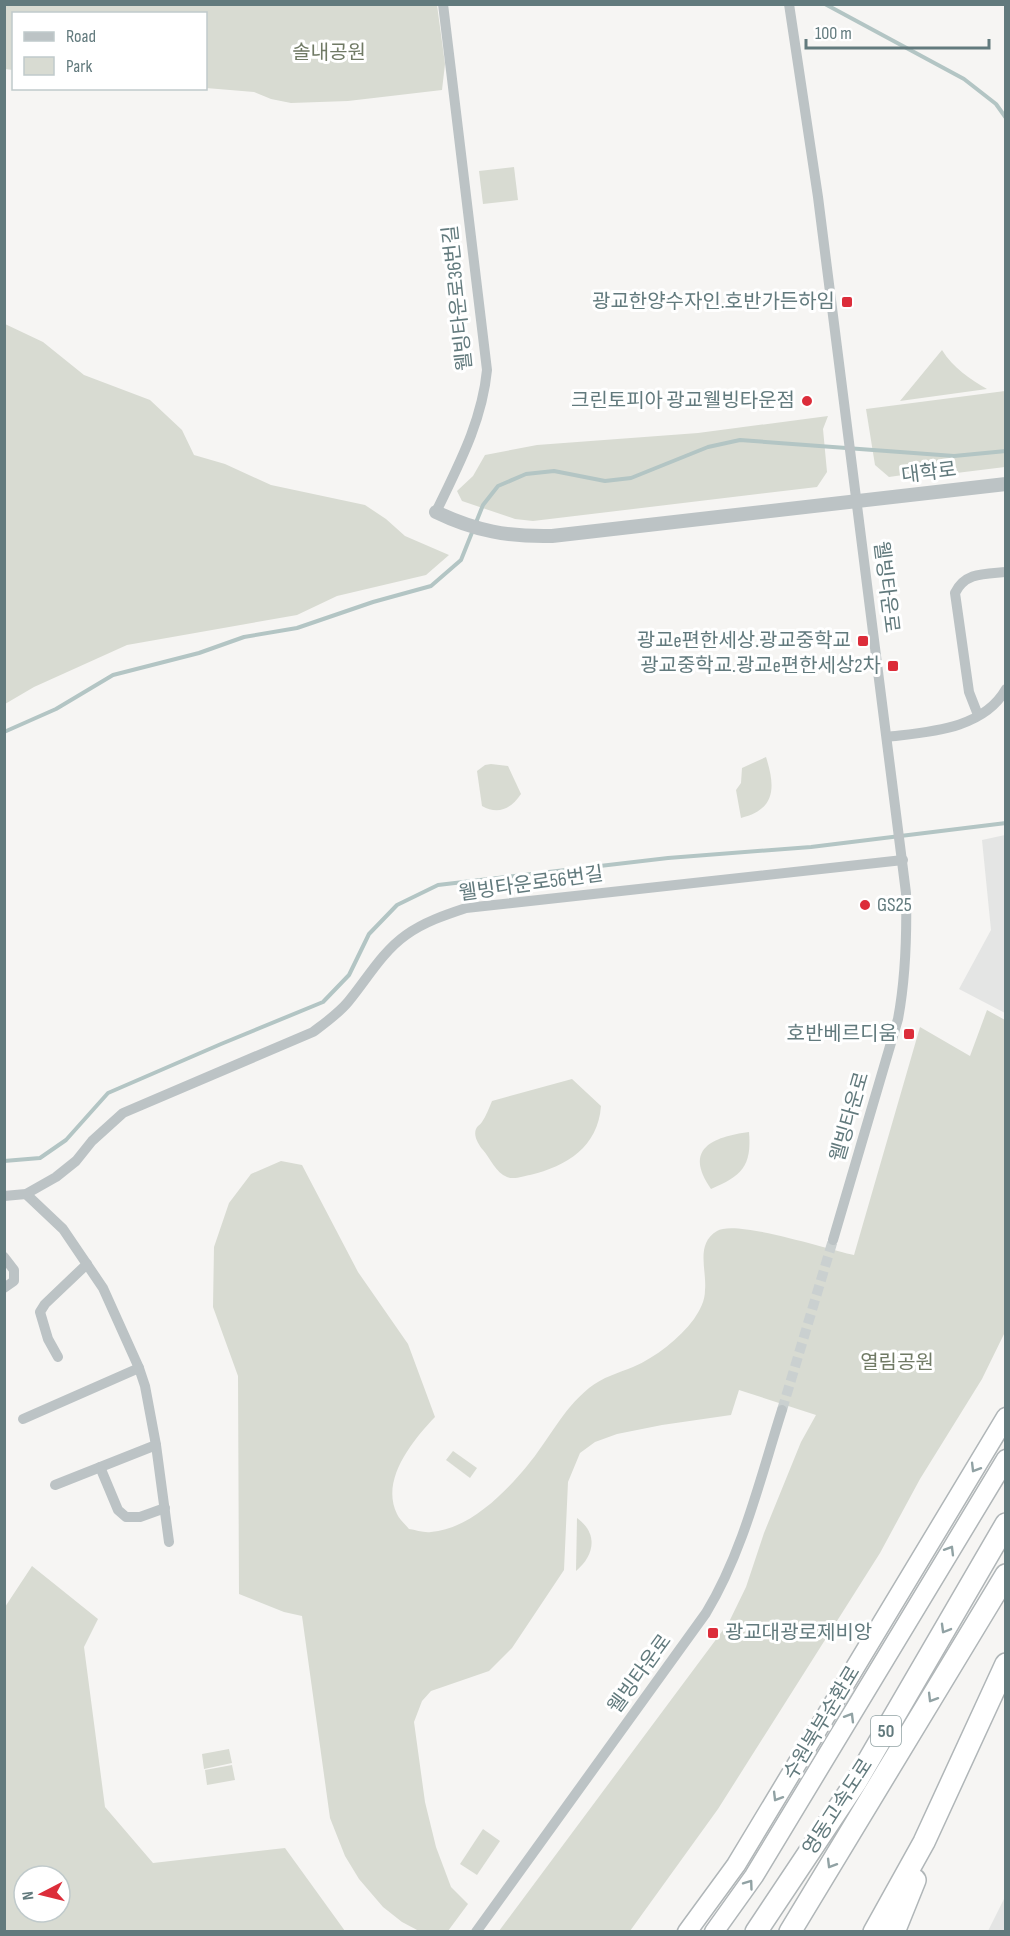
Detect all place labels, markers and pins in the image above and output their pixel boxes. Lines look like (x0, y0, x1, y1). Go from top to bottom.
place label: 광교한양수자인.호반가든하임 (592, 290, 835, 314)
marker: 광교한양수자인.호반가든하임 (840, 295, 854, 309)
place label: 크린토피아 광교웰빙타운점 (571, 389, 795, 413)
marker: 크린토피아 광교웰빙타운점 (800, 394, 814, 408)
place label: 광교e편한세상.광교중학교 (637, 629, 851, 653)
marker: 광교e편한세상.광교중학교 (856, 634, 870, 648)
place label: 광교중학교.광교e편한세상2차 (640, 654, 881, 678)
marker: 광교중학교.광교e편한세상2차 (886, 659, 900, 673)
place label: GS25 (877, 893, 912, 917)
marker: GS25 (858, 898, 872, 912)
place label: 호반베르디움 (787, 1022, 897, 1046)
marker: 호반베르디움 (902, 1027, 916, 1041)
place label: 광교대광로제비앙 (725, 1621, 872, 1645)
marker: 광교대광로제비앙 (706, 1626, 720, 1640)

